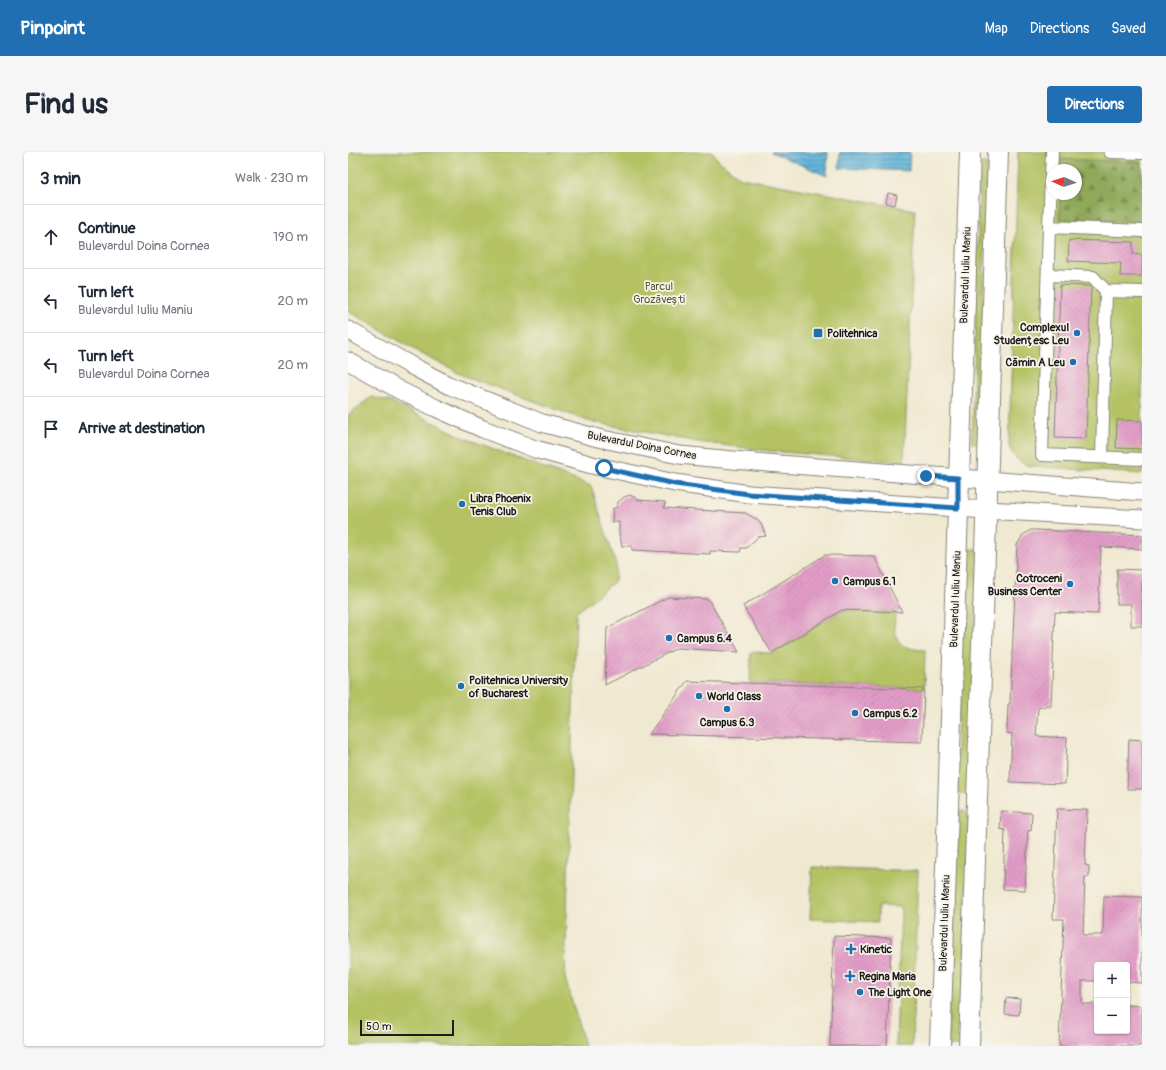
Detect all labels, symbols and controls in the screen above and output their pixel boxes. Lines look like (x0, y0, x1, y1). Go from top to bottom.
text: Pinpoint (20, 16, 85, 40)
text: Map (985, 20, 1008, 37)
text: Directions (1030, 20, 1089, 37)
text: Saved (1111, 20, 1146, 37)
button: Directions (1047, 86, 1142, 123)
text: Find us (24, 87, 108, 122)
north arrow (1046, 164, 1082, 200)
text: 3 min (40, 168, 81, 189)
text: Walk · 230 m (235, 170, 308, 186)
text: Continue (78, 219, 136, 238)
icon: ahead (40, 226, 62, 248)
street label: Bulevardul Iuliu Maniu (957, 226, 974, 324)
text: 190 m (273, 229, 308, 245)
text: Bulevardul Doina Cornea (78, 238, 210, 254)
park label: Parcul Grozăvești (633, 280, 685, 306)
text: Turn left (78, 283, 134, 302)
icon: left (40, 290, 62, 312)
text: 20 m (277, 293, 308, 309)
text: Bulevardul Iuliu Maniu (78, 302, 193, 318)
place label: Complexul Studențesc Leu (994, 321, 1069, 347)
marker: Politehnica (812, 327, 824, 339)
place label: Politehnica (827, 327, 877, 340)
marker: Complexul Studențesc Leu (1072, 328, 1082, 338)
text: Turn left (78, 347, 134, 366)
icon: left (40, 354, 62, 376)
place label: Cămin A Leu (1006, 356, 1065, 369)
text: 20 m (277, 357, 308, 373)
marker: Cămin A Leu (1068, 357, 1078, 367)
text: Bulevardul Doina Cornea (78, 366, 210, 382)
icon: arrive (40, 418, 62, 440)
text: Arrive at destination (78, 419, 205, 438)
street label: Bulevardul Doina Cornea (586, 428, 698, 462)
route start (595, 459, 613, 477)
route end (917, 467, 935, 485)
place label: Libra Phoenix Tenis Club (469, 492, 532, 518)
marker: Libra Phoenix Tenis Club (457, 499, 467, 509)
street label: Bulevardul Iuliu Maniu (947, 550, 964, 648)
place label: Cotroceni Business Center (988, 572, 1063, 598)
place label: Campus 6.1 (843, 575, 896, 588)
marker: Campus 6.1 (830, 576, 840, 586)
marker: Cotroceni Business Center (1065, 579, 1075, 589)
place label: Campus 6.4 (677, 632, 733, 645)
marker: Campus 6.4 (664, 633, 674, 643)
place label: Politehnica University of Bucharest (468, 674, 568, 700)
marker: Politehnica University of Bucharest (456, 681, 466, 691)
place label: World Class (707, 690, 761, 703)
marker: World Class (694, 691, 704, 701)
marker: Campus 6.3 (722, 704, 732, 714)
place label: Campus 6.2 (863, 707, 918, 720)
marker: Campus 6.2 (850, 708, 860, 718)
place label: Campus 6.3 (700, 716, 754, 729)
street label: Bulevardul Iuliu Maniu (936, 874, 953, 972)
marker: Kinetic (845, 943, 857, 955)
place label: Kinetic (860, 943, 893, 956)
map controls (1094, 962, 1130, 1034)
button: + (1094, 962, 1130, 998)
marker: Regina Maria (844, 970, 856, 982)
place label: Regina Maria (859, 970, 916, 983)
place label: The Light One (867, 986, 932, 999)
marker: The Light One (855, 987, 865, 997)
button: − (1094, 998, 1130, 1034)
scale bar (360, 1018, 454, 1037)
text: 50 m (366, 1020, 392, 1033)

